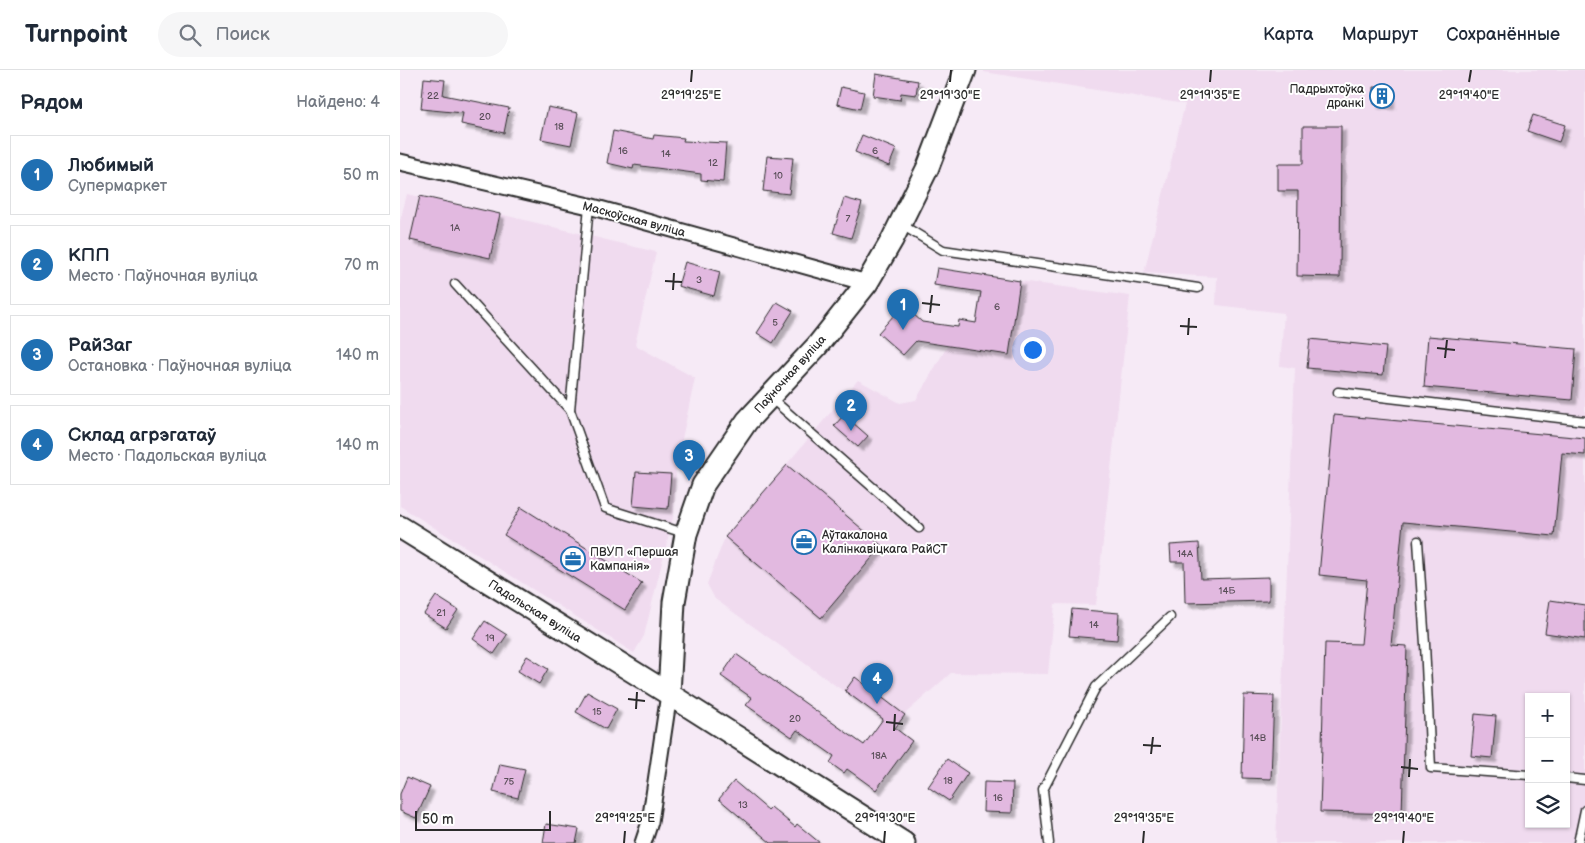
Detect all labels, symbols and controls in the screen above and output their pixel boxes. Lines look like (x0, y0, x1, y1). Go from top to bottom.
search box (158, 12, 508, 57)
text: Turnpoint (25, 20, 128, 49)
icon: search (176, 21, 204, 49)
text: Поиск (216, 23, 270, 46)
text: Карта (1263, 24, 1314, 45)
text: Маршрут (1342, 24, 1418, 45)
text: Сохранённые (1446, 24, 1560, 45)
place label: Падрыхтоўка дранкі (1289, 82, 1364, 111)
building icon: Падрыхтоўка дранкі (1369, 83, 1395, 109)
text: 29°19'25"E (661, 88, 721, 103)
text: 29°19'30"E (920, 88, 980, 103)
text: 29°19'35"E (1180, 88, 1240, 103)
text: 29°19'40"E (1439, 88, 1499, 103)
text: Рядом (20, 90, 83, 115)
house number: 22 (427, 90, 439, 102)
text: Найдено: 4 (296, 93, 380, 112)
house number: 20 (479, 111, 491, 123)
house number: 18 (554, 121, 564, 133)
house number: 16 (618, 145, 628, 157)
house number: 6 (872, 145, 878, 157)
house number: 14 (661, 148, 671, 160)
text: Любимый (68, 154, 154, 177)
house number: 12 (708, 157, 718, 169)
text: 1 (34, 166, 40, 185)
text: 50 m (343, 166, 379, 185)
house number: 10 (773, 170, 783, 182)
text: Супермаркет (68, 177, 167, 196)
street label: Маскоўская вуліца (581, 199, 687, 240)
house number: 7 (846, 213, 851, 225)
house number: 1А (450, 222, 461, 234)
text: КПП (68, 244, 110, 267)
text: 2 (32, 256, 42, 275)
text: 70 m (344, 256, 379, 275)
text: Место · Паўночная вуліца (68, 267, 258, 286)
house number: 3 (696, 274, 702, 286)
pin: 1 (887, 289, 919, 330)
house number: 6 (994, 301, 1000, 313)
house number: 5 (772, 317, 778, 329)
street label: Паўночная вуліца (751, 332, 830, 417)
text: РайЗаг (68, 334, 132, 357)
your location (1020, 337, 1046, 363)
text: 3 (32, 346, 42, 365)
text: 140 m (336, 346, 379, 365)
text: Остановка · Паўночная вуліца (68, 357, 292, 376)
pin: 2 (835, 390, 867, 431)
text: Склад агрэгатаў (68, 424, 216, 447)
text: 4 (32, 436, 42, 455)
text: 140 m (336, 436, 379, 455)
pin: 3 (673, 440, 705, 481)
text: Место · Падольская вуліца (68, 447, 267, 466)
place label: Аўтакалона Калінкавіцкага РайСТ (821, 528, 948, 557)
office icon: Аўтакалона Калінкавіцкага РайСТ (791, 529, 817, 555)
place label: ПВУП «Першая Кампанія» (590, 545, 679, 574)
office icon: ПВУП «Першая Кампанія» (560, 546, 586, 572)
house number: 14А (1177, 548, 1194, 560)
street label: Падольская вуліца (485, 577, 584, 646)
house number: 14Б (1219, 585, 1236, 597)
house number: 21 (436, 607, 446, 619)
house number: 14 (1089, 619, 1099, 631)
house number: 19 (485, 632, 495, 644)
pin: 4 (861, 663, 893, 704)
map controls (1525, 693, 1570, 828)
button: + (1525, 693, 1570, 738)
house number: 15 (592, 706, 602, 718)
house number: 20 (789, 713, 801, 725)
house number: 14В (1250, 732, 1267, 744)
button: − (1525, 738, 1570, 783)
house number: 18А (871, 750, 888, 762)
house number: 18 (943, 775, 953, 787)
house number: 75 (504, 776, 515, 788)
button: layers (1525, 783, 1570, 828)
house number: 16 (993, 792, 1003, 804)
house number: 13 (738, 799, 748, 811)
scale bar (415, 808, 551, 831)
text: 50 m (422, 811, 454, 828)
text: 29°19'25"E (595, 811, 655, 826)
text: 29°19'30"E (855, 811, 915, 826)
text: 29°19'35"E (1114, 811, 1174, 826)
text: 29°19'40"E (1374, 811, 1434, 826)

